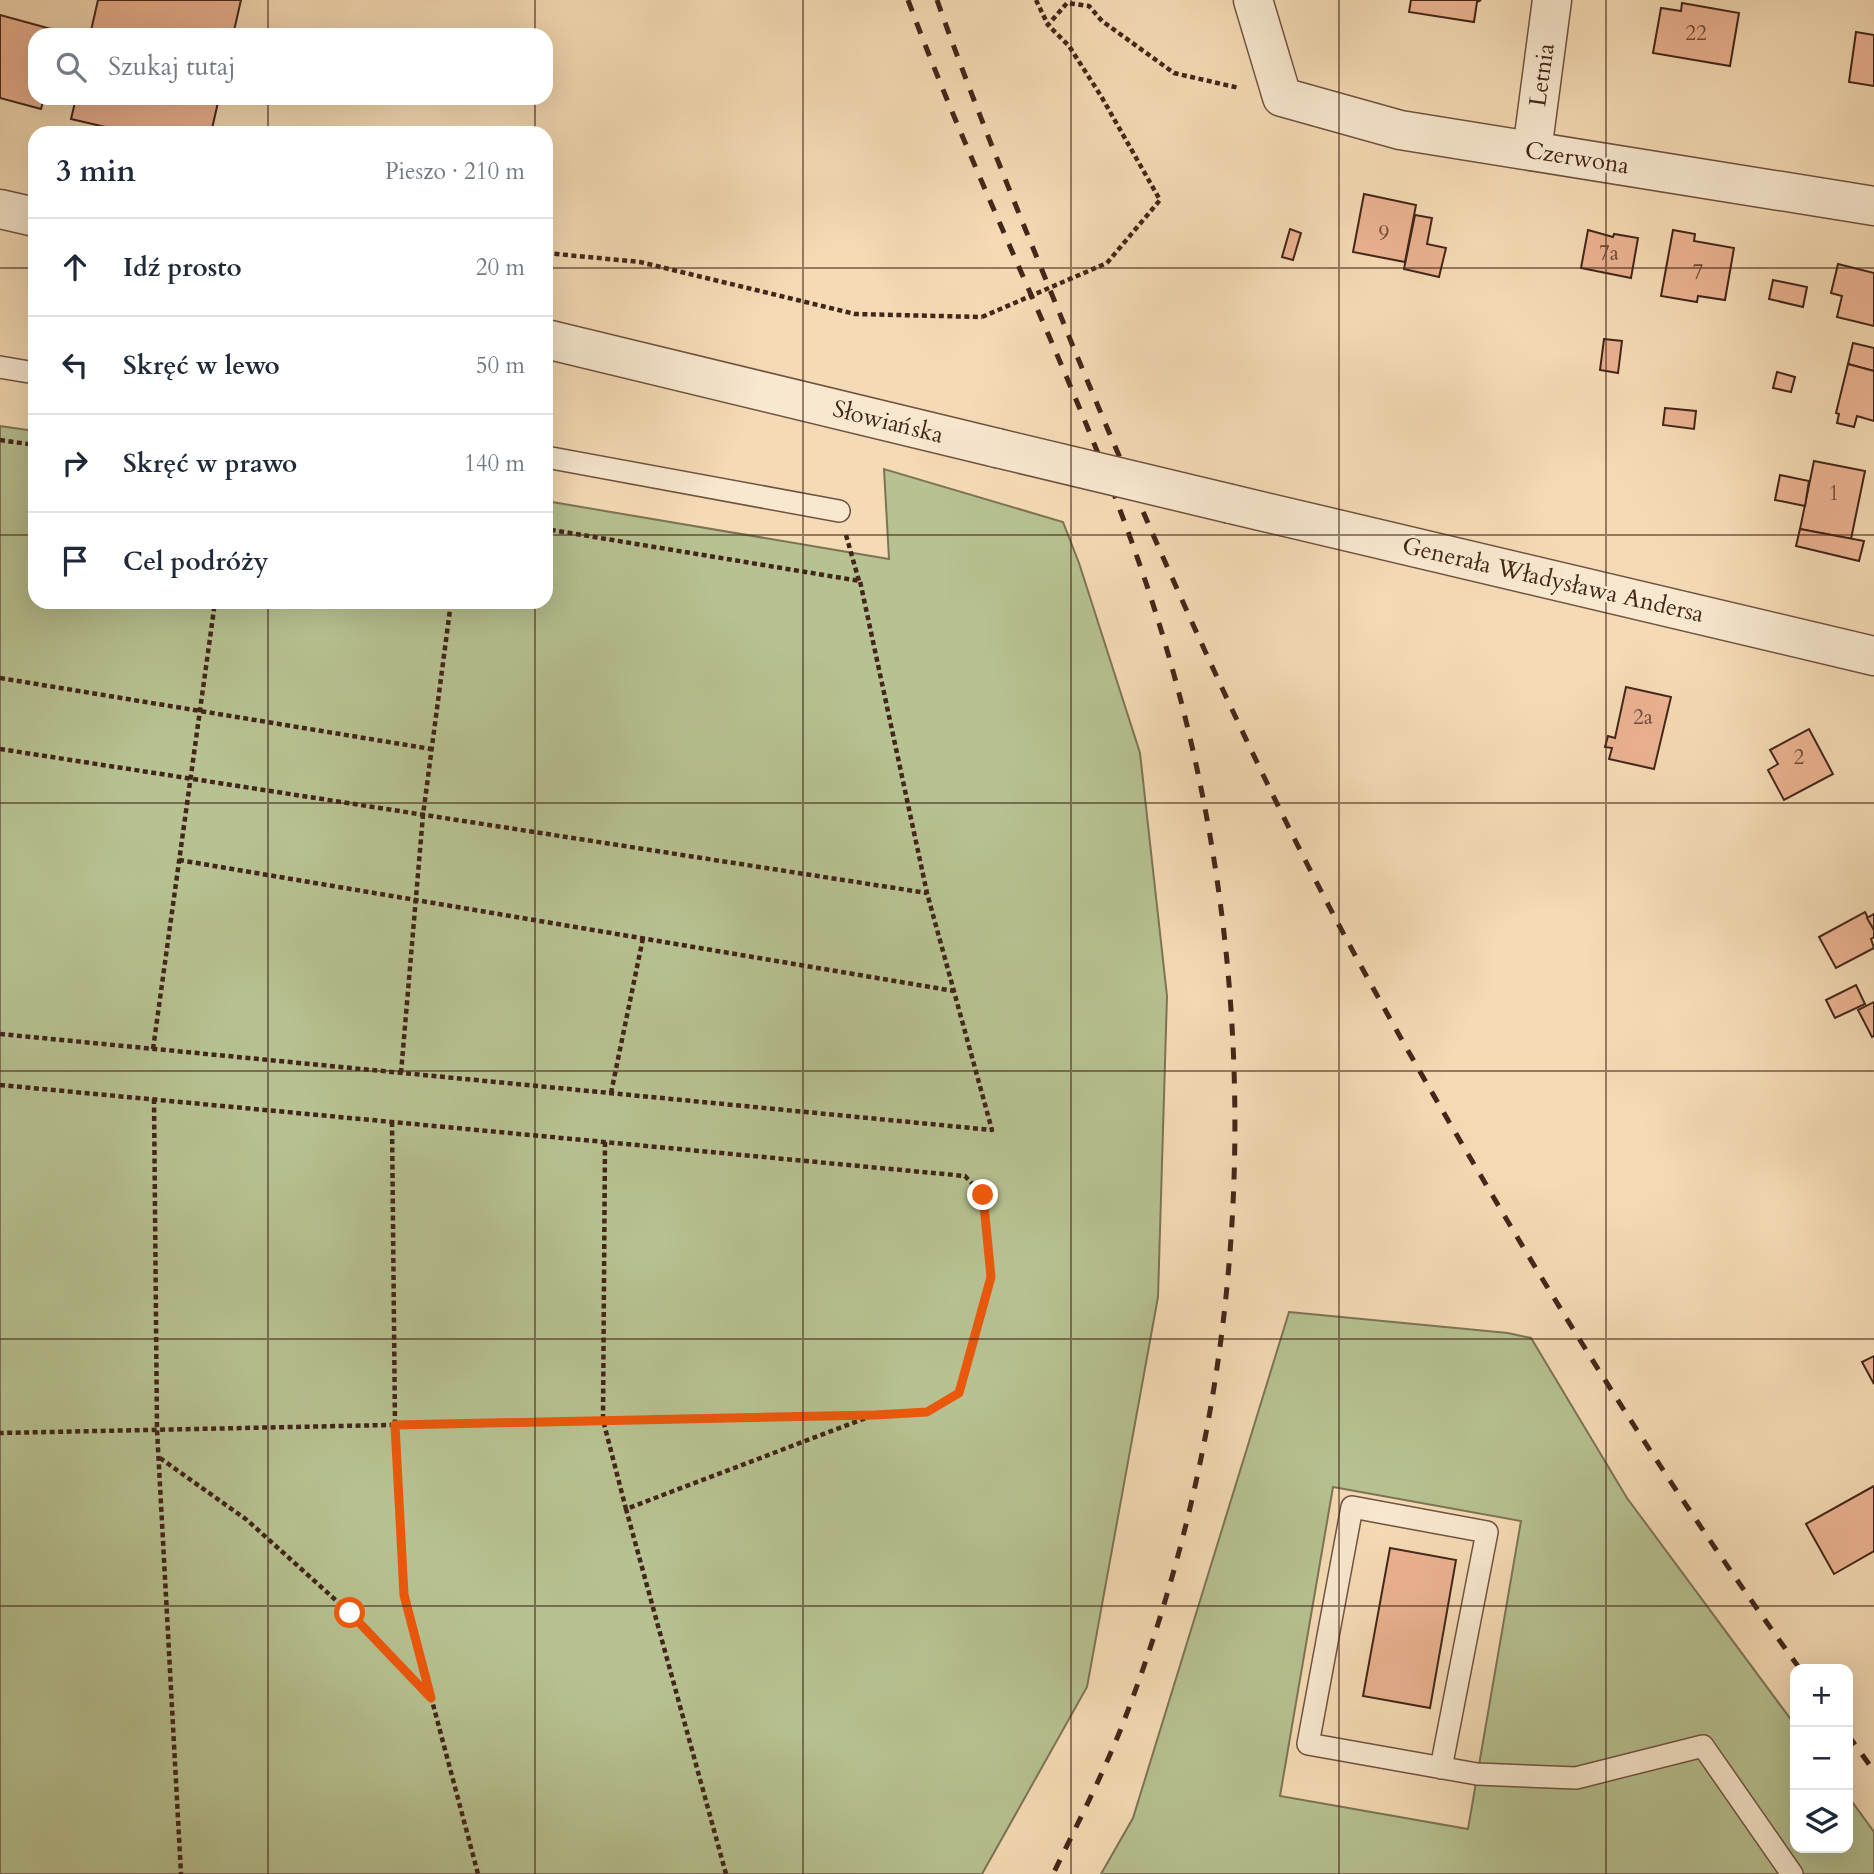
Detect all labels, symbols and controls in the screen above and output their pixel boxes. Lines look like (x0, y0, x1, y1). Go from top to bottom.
house number: 22 (1685, 19, 1707, 48)
search box (28, 28, 553, 105)
street label: Letnia (1521, 41, 1563, 109)
icon: search (52, 48, 90, 86)
text: Szukaj tutaj (108, 49, 236, 84)
street label: Czerwona (1523, 133, 1632, 183)
text: 3 min (56, 151, 136, 192)
text: Pieszo · 210 m (385, 156, 525, 187)
house number: 9 (1379, 219, 1390, 248)
house number: 7a (1599, 239, 1619, 268)
icon: ahead (56, 248, 94, 286)
text: Idź prosto (123, 250, 242, 285)
text: 20 m (476, 252, 525, 283)
house number: 7 (1693, 258, 1704, 287)
icon: left (56, 346, 94, 384)
text: Skręć w lewo (123, 348, 280, 383)
text: 50 m (476, 350, 525, 381)
street label: Słowiańska (829, 392, 947, 452)
icon: right (56, 444, 94, 482)
text: Skręć w prawo (123, 446, 297, 481)
text: 140 m (464, 448, 525, 479)
house number: 1 (1829, 479, 1839, 508)
street label: Generała Władysława Andersa (1399, 529, 1708, 631)
icon: arrive (56, 542, 94, 580)
text: Cel podróży (123, 544, 269, 579)
house number: 2a (1633, 703, 1653, 732)
house number: 2 (1794, 743, 1805, 772)
route end (967, 1179, 998, 1210)
route start (334, 1597, 365, 1628)
map controls (1790, 1664, 1853, 1853)
button: + (1790, 1664, 1853, 1727)
button: − (1790, 1727, 1853, 1790)
button: layers (1790, 1790, 1853, 1853)

